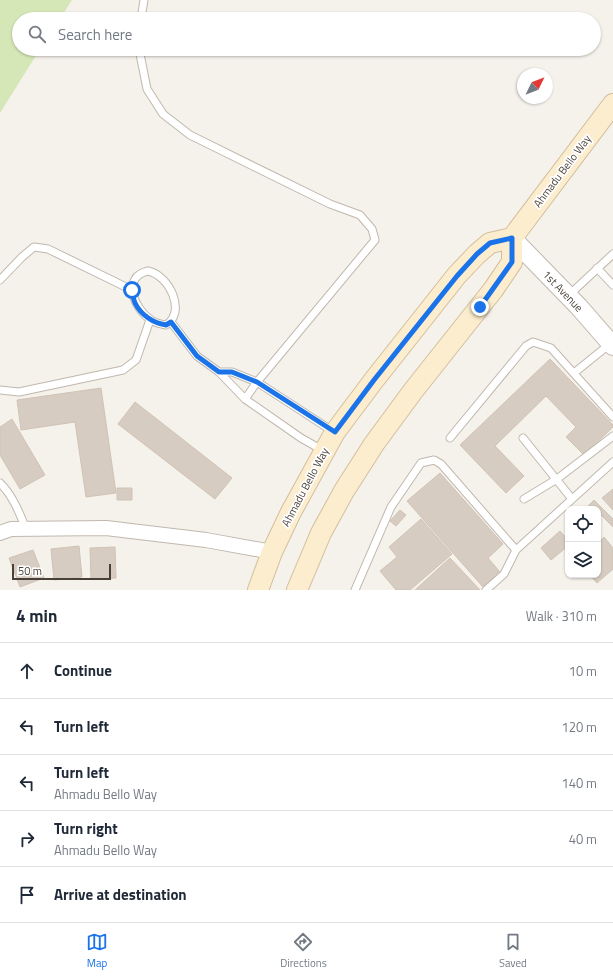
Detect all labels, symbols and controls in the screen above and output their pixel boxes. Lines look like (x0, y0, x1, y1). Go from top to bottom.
search box (12, 12, 601, 56)
icon: search (26, 23, 48, 45)
text: Search here (58, 23, 132, 46)
north arrow (517, 68, 553, 104)
street label: Ahmadu Bello Way (529, 131, 595, 211)
street label: 1st Avenue (539, 267, 587, 316)
route start (123, 281, 141, 299)
route end (471, 298, 489, 316)
street label: Ahmadu Bello Way (277, 444, 333, 529)
map controls (565, 506, 601, 578)
button: locate (565, 506, 601, 542)
button: layers (565, 542, 601, 578)
scale bar (12, 562, 111, 581)
text: 50 m (18, 563, 42, 579)
text: 4 min (16, 603, 57, 629)
text: Walk · 310 m (526, 606, 597, 626)
text: Continue (54, 659, 112, 682)
icon: ahead (16, 660, 38, 682)
text: 10 m (569, 661, 597, 681)
text: Turn left (54, 715, 109, 738)
icon: left (16, 716, 38, 738)
text: 120 m (561, 717, 597, 737)
text: Turn left (54, 761, 109, 784)
icon: left (16, 772, 38, 794)
text: 140 m (561, 773, 597, 793)
text: Ahmadu Bello Way (54, 784, 157, 804)
text: Turn right (54, 817, 118, 840)
icon: right (16, 828, 38, 850)
text: 40 m (569, 829, 597, 849)
text: Ahmadu Bello Way (54, 840, 157, 860)
text: Arrive at destination (54, 883, 187, 906)
icon: arrive (16, 884, 38, 906)
tab: Map (86, 931, 108, 971)
tab: Directions (280, 931, 327, 971)
tab: Saved (499, 931, 527, 971)

